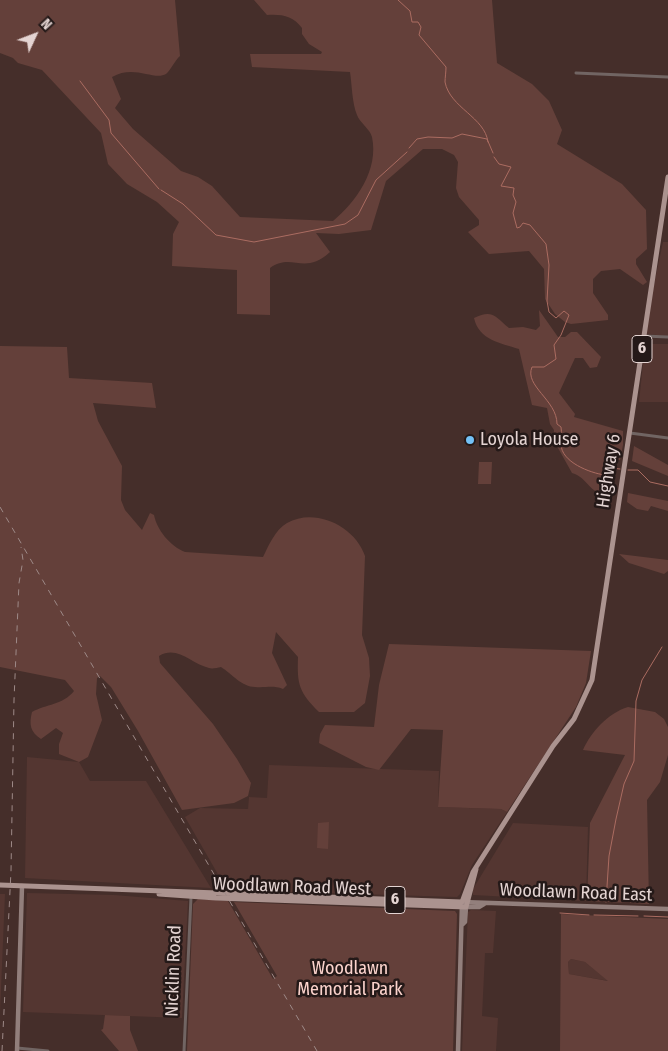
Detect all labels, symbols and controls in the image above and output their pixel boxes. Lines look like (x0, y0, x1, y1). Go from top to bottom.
north arrow (10, 10, 60, 60)
text: N (37, 16, 55, 33)
road number: 6 (632, 336, 652, 362)
place label: Loyola House (480, 429, 578, 451)
street label: Highway 6 (592, 432, 626, 510)
marker: Loyola House (464, 434, 476, 446)
street label: Woodlawn Road West (213, 873, 371, 901)
street label: Woodlawn Road East (499, 880, 653, 906)
road number: 6 (385, 886, 405, 914)
street label: Nicklin Road (162, 925, 186, 1017)
park label: Woodlawn Memorial Park (297, 958, 403, 1001)

